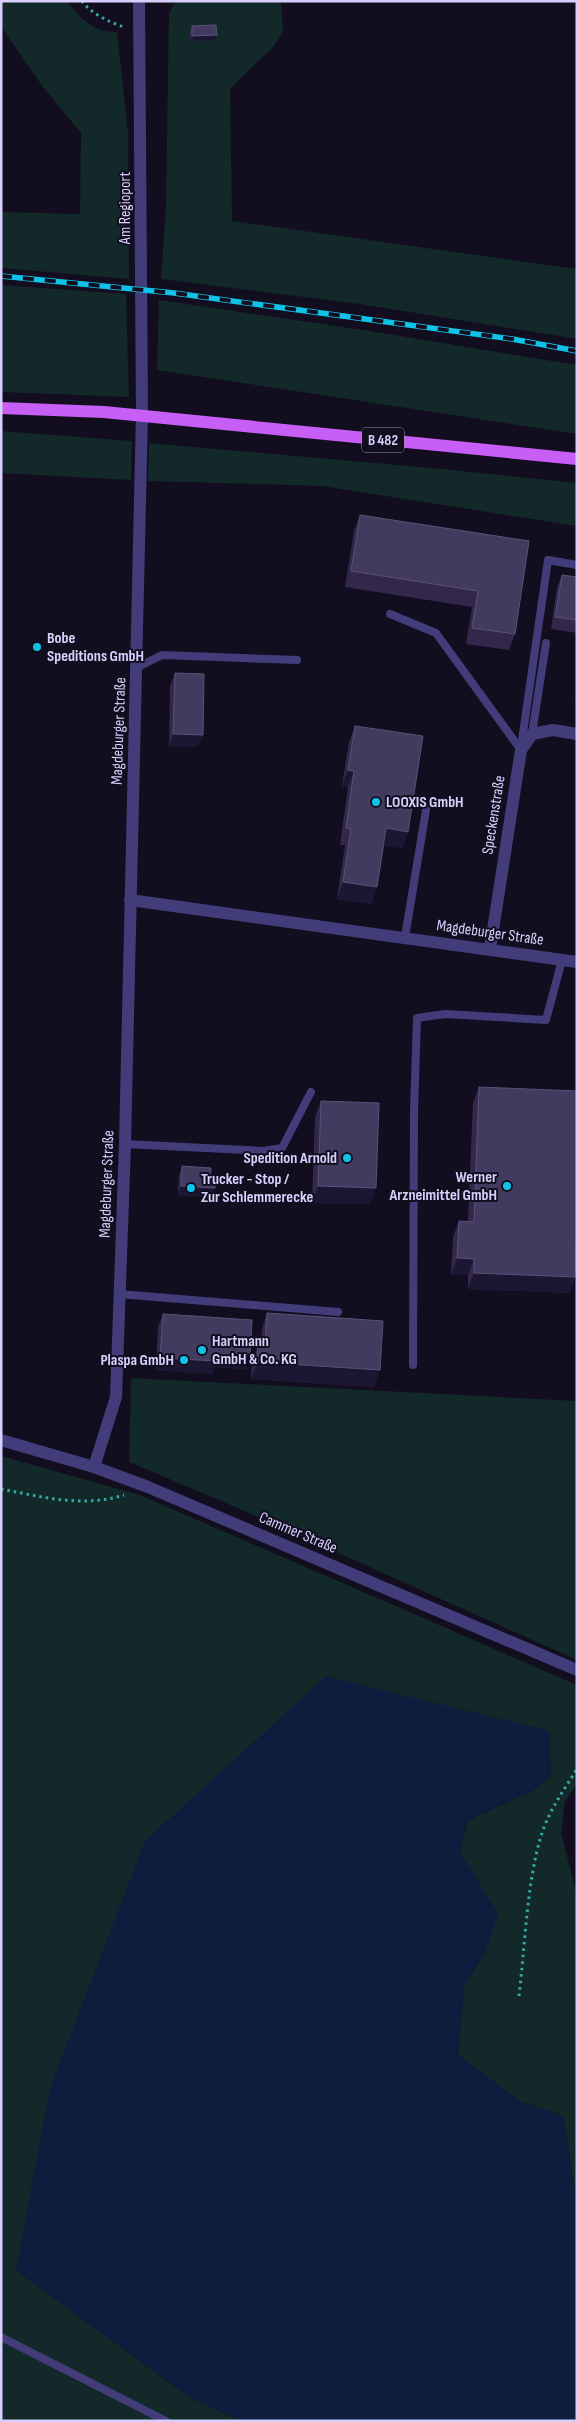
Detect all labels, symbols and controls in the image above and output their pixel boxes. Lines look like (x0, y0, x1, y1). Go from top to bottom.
street label: Am Regioport (116, 172, 135, 245)
road number: B 482 (362, 428, 404, 452)
place label: Bobe Speditions GmbH (47, 629, 144, 666)
marker: Bobe Speditions GmbH (31, 641, 43, 653)
street label: Magdeburger Straße (108, 677, 130, 785)
street label: Speckenstraße (478, 774, 510, 856)
place label: LOOXIS GmbH (386, 793, 464, 812)
marker: LOOXIS GmbH (370, 796, 382, 808)
street label: Magdeburger Straße (435, 916, 545, 950)
street label: Magdeburger Straße (96, 1130, 118, 1238)
place label: Spedition Arnold (244, 1149, 337, 1168)
marker: Spedition Arnold (341, 1152, 353, 1164)
place label: Werner Arzneimittel GmbH (388, 1168, 497, 1205)
place label: Trucker - Stop / Zur Schlemmerecke (201, 1170, 313, 1207)
marker: Werner Arzneimittel GmbH (501, 1180, 513, 1192)
marker: Trucker - Stop / Zur Schlemmerecke (185, 1182, 197, 1194)
place label: Hartmann GmbH & Co. KG (212, 1332, 297, 1369)
marker: Hartmann GmbH & Co. KG (196, 1344, 208, 1356)
place label: Plaspa GmbH (100, 1351, 174, 1370)
marker: Plaspa GmbH (178, 1354, 190, 1366)
street label: Cammer Straße (256, 1508, 340, 1558)

